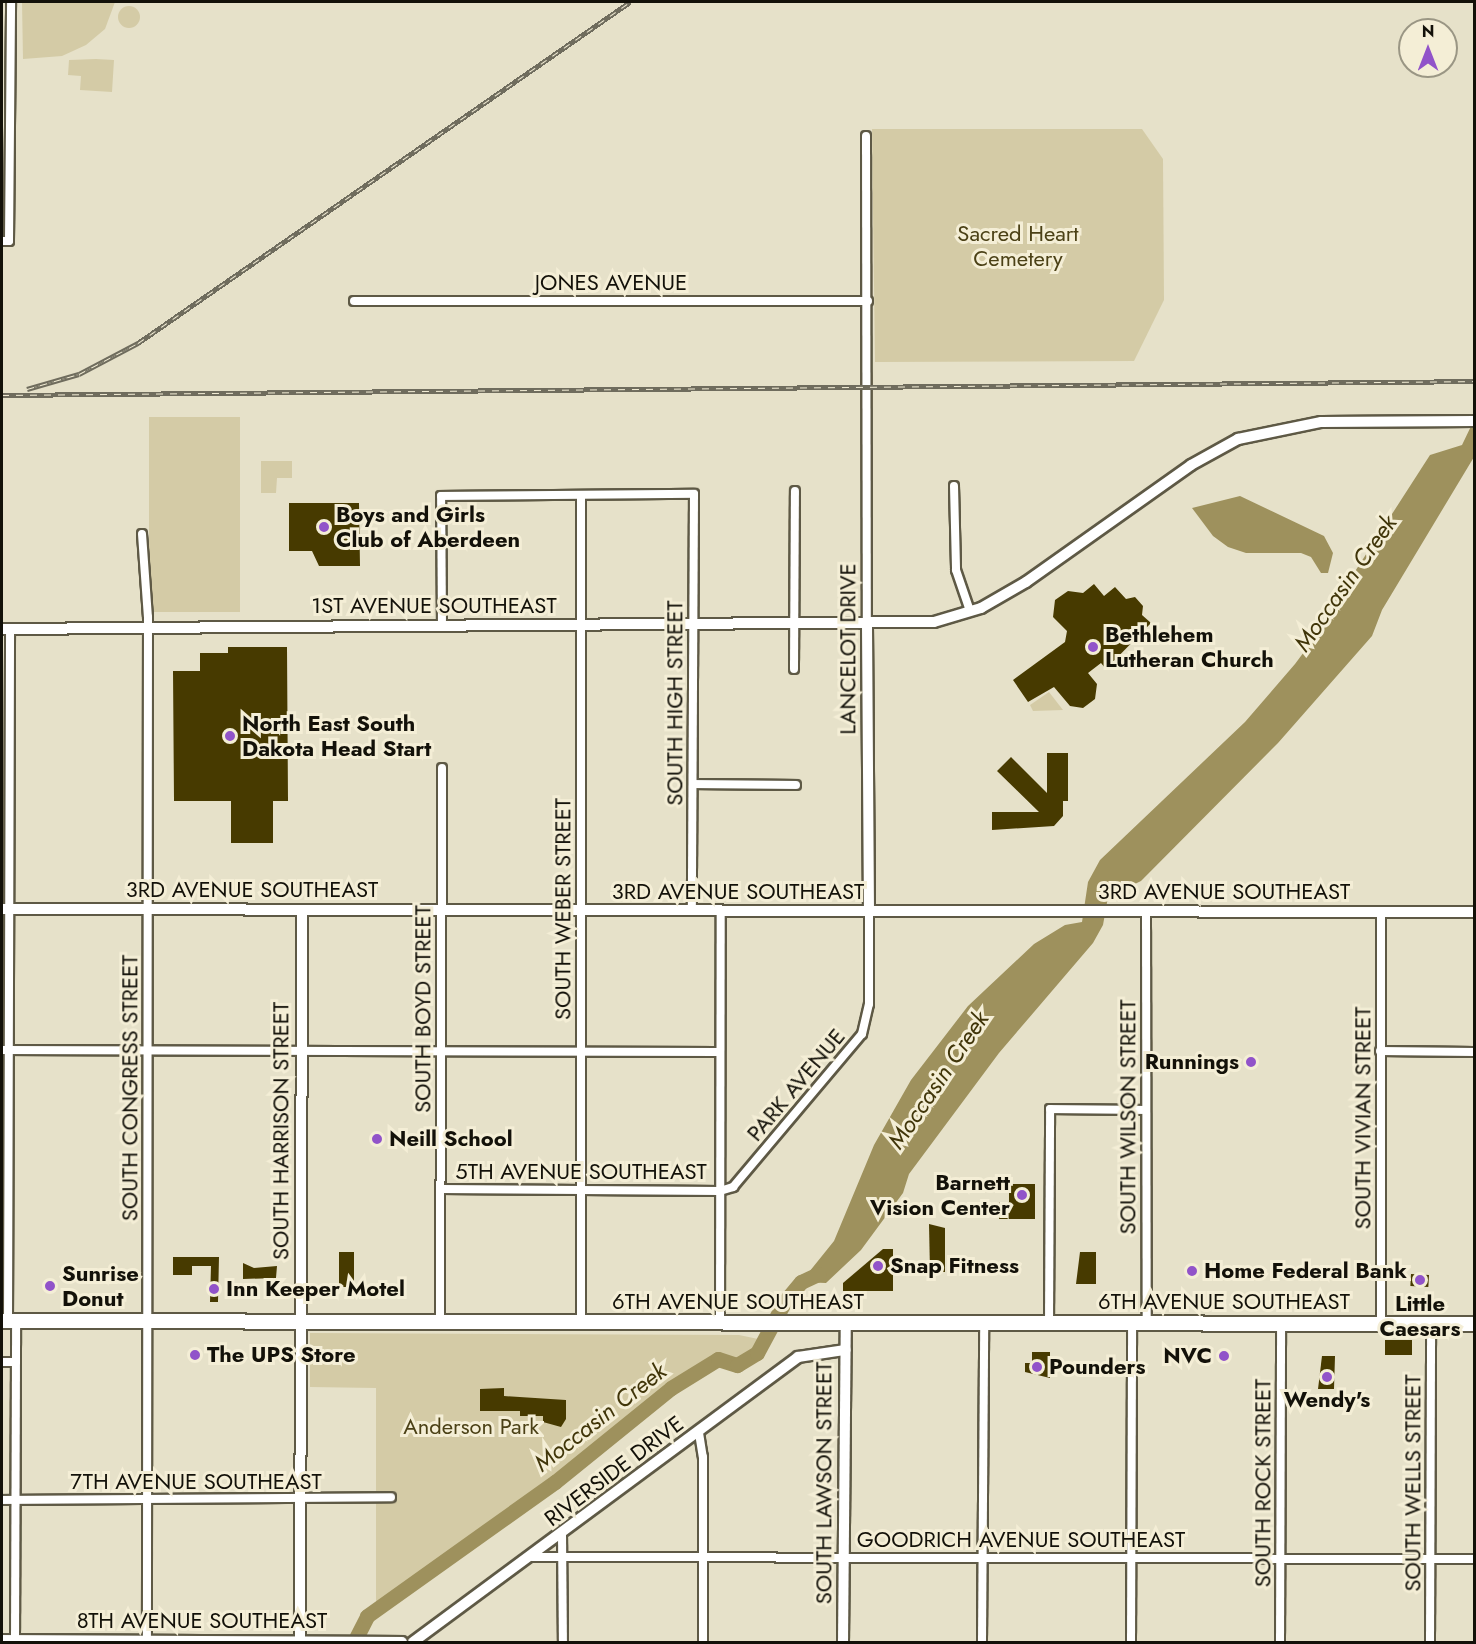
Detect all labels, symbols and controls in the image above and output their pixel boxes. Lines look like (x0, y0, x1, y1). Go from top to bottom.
north arrow (1398, 18, 1458, 78)
text: N (1422, 20, 1434, 43)
park label: Sacred Heart Cemetery (957, 220, 1079, 272)
street label: JONES AVENUE (535, 270, 687, 296)
place label: Boys and Girls Club of Aberdeen (336, 501, 520, 552)
water label: Moccasin Creek (1287, 509, 1403, 657)
marker: Boys and Girls Club of Aberdeen (317, 520, 331, 534)
street label: LANCELOT DRIVE (835, 563, 861, 735)
street label: 1ST AVENUE SOUTHEAST (311, 593, 557, 619)
street label: SOUTH HIGH STREET (662, 600, 688, 806)
place label: Bethlehem Lutheran Church (1105, 621, 1274, 672)
marker: Bethlehem Lutheran Church (1086, 640, 1100, 654)
place label: North East South Dakota Head Start (242, 710, 431, 762)
marker: North East South Dakota Head Start (223, 729, 237, 743)
street label: SOUTH WEBER STREET (550, 798, 576, 1020)
street label: 3RD AVENUE SOUTHEAST (126, 877, 378, 903)
street label: 3RD AVENUE SOUTHEAST (612, 879, 864, 905)
street label: 3RD AVENUE SOUTHEAST (1098, 879, 1350, 905)
street label: SOUTH BOYD STREET (410, 905, 436, 1113)
street label: SOUTH CONGRESS STREET (117, 955, 143, 1221)
street label: SOUTH WILSON STREET (1115, 1000, 1141, 1234)
street label: SOUTH HARRISON STREET (268, 1002, 294, 1260)
water label: Moccasin Creek (881, 1006, 995, 1154)
street label: SOUTH VIVIAN STREET (1350, 1007, 1376, 1229)
street label: PARK AVENUE (741, 1024, 851, 1146)
place label: Runnings (1145, 1049, 1239, 1075)
marker: Runnings (1244, 1055, 1258, 1069)
place label: Neill School (389, 1126, 513, 1152)
marker: Neill School (370, 1132, 384, 1146)
street label: 5TH AVENUE SOUTHEAST (455, 1159, 707, 1185)
place label: Barnett Vision Center (870, 1169, 1010, 1220)
marker: Barnett Vision Center (1015, 1188, 1029, 1202)
place label: Snap Fitness (890, 1253, 1019, 1279)
place label: Home Federal Bank (1204, 1258, 1407, 1284)
marker: Snap Fitness (871, 1259, 885, 1273)
place label: Sunrise Donut (62, 1260, 139, 1312)
marker: Home Federal Bank (1185, 1264, 1199, 1278)
marker: Little Caesars (1413, 1273, 1427, 1287)
place label: Inn Keeper Motel (226, 1276, 405, 1302)
marker: Sunrise Donut (43, 1279, 57, 1293)
marker: Inn Keeper Motel (207, 1282, 221, 1296)
street label: 6TH AVENUE SOUTHEAST (612, 1289, 864, 1315)
street label: 6TH AVENUE SOUTHEAST (1098, 1289, 1350, 1315)
place label: Little Caesars (1380, 1290, 1460, 1342)
place label: The UPS Store (207, 1342, 356, 1368)
place label: NVC (1163, 1343, 1212, 1369)
marker: The UPS Store (188, 1348, 202, 1362)
marker: NVC (1217, 1349, 1231, 1363)
place label: Pounders (1049, 1354, 1146, 1380)
water label: Moccasin Creek (528, 1356, 672, 1478)
marker: Pounders (1030, 1360, 1044, 1374)
street label: SOUTH LAWSON STREET (811, 1362, 837, 1604)
marker: Wendy's (1320, 1370, 1334, 1384)
street label: SOUTH WELLS STREET (1400, 1374, 1426, 1592)
street label: SOUTH ROCK STREET (1250, 1379, 1276, 1587)
place label: Wendy's (1284, 1387, 1370, 1413)
street label: RIVERSIDE DRIVE (539, 1410, 689, 1532)
park label: Anderson Park (403, 1414, 539, 1440)
street label: 7TH AVENUE SOUTHEAST (70, 1469, 322, 1495)
street label: GOODRICH AVENUE SOUTHEAST (857, 1527, 1185, 1553)
street label: 8TH AVENUE SOUTHEAST (77, 1608, 327, 1634)

